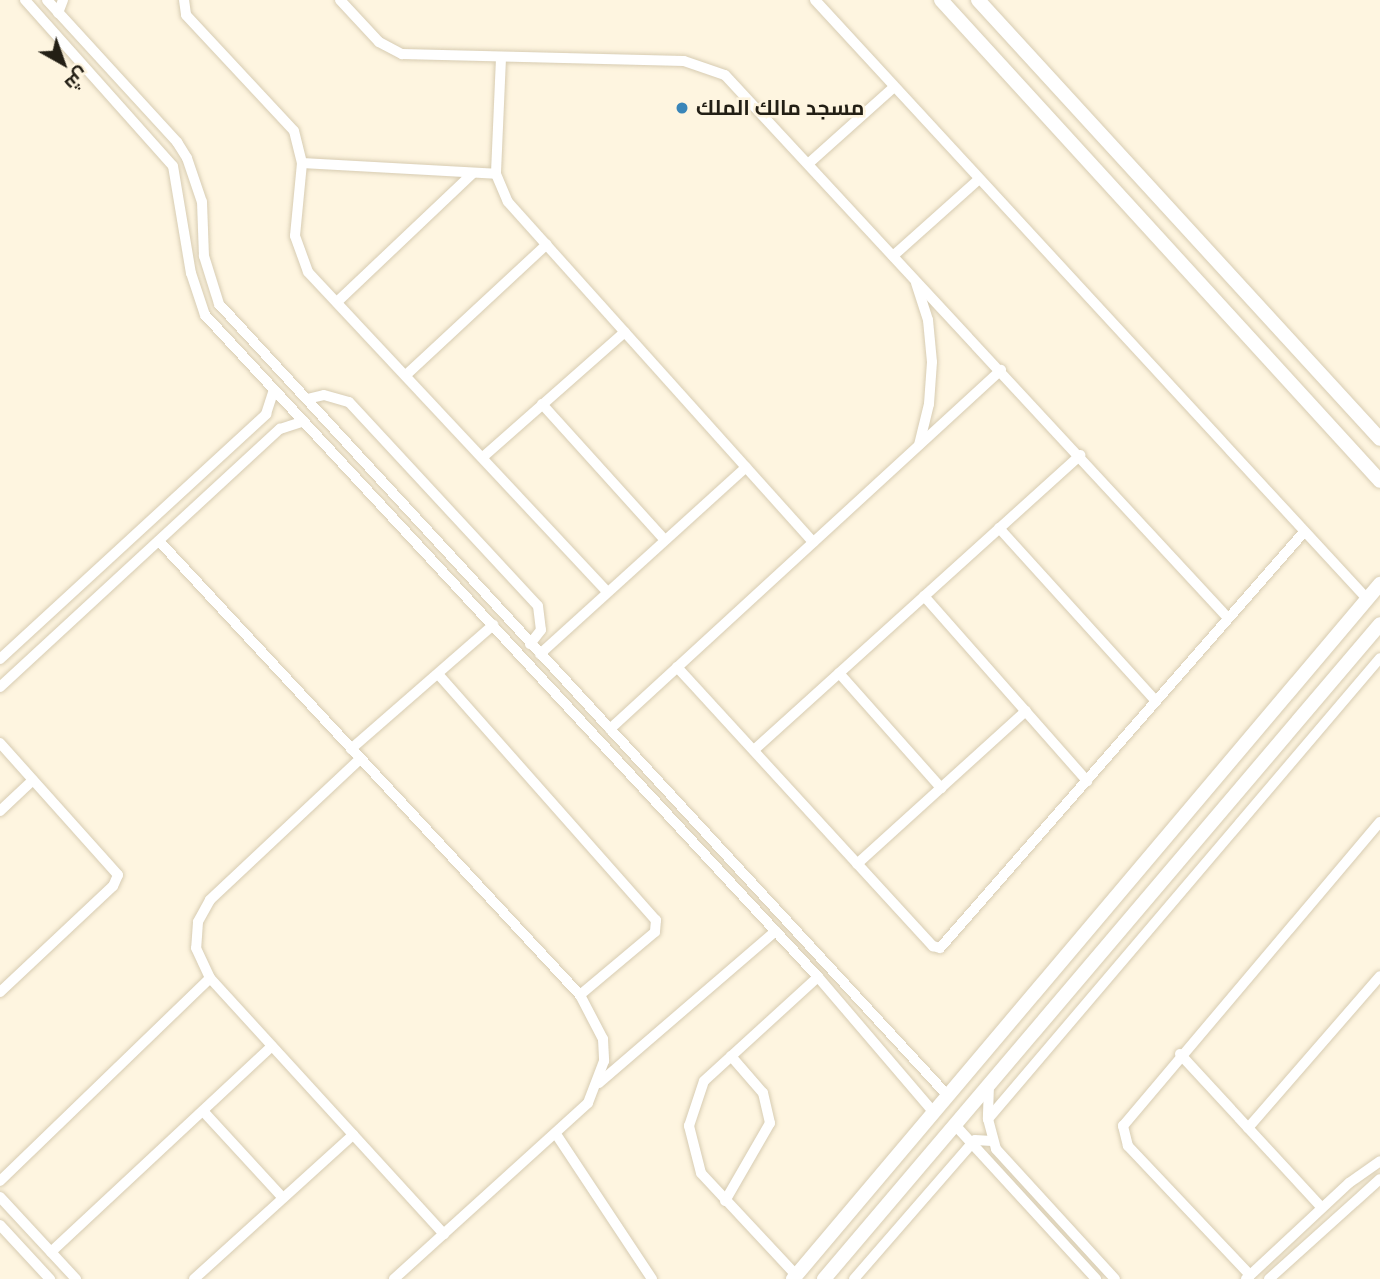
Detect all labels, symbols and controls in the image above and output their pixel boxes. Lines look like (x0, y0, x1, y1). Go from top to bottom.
north arrow (28, 28, 98, 98)
text: ش (60, 63, 94, 96)
place label: مسجد مالك الملك (696, 95, 864, 121)
marker: مسجد مالك الملك (674, 100, 690, 116)

